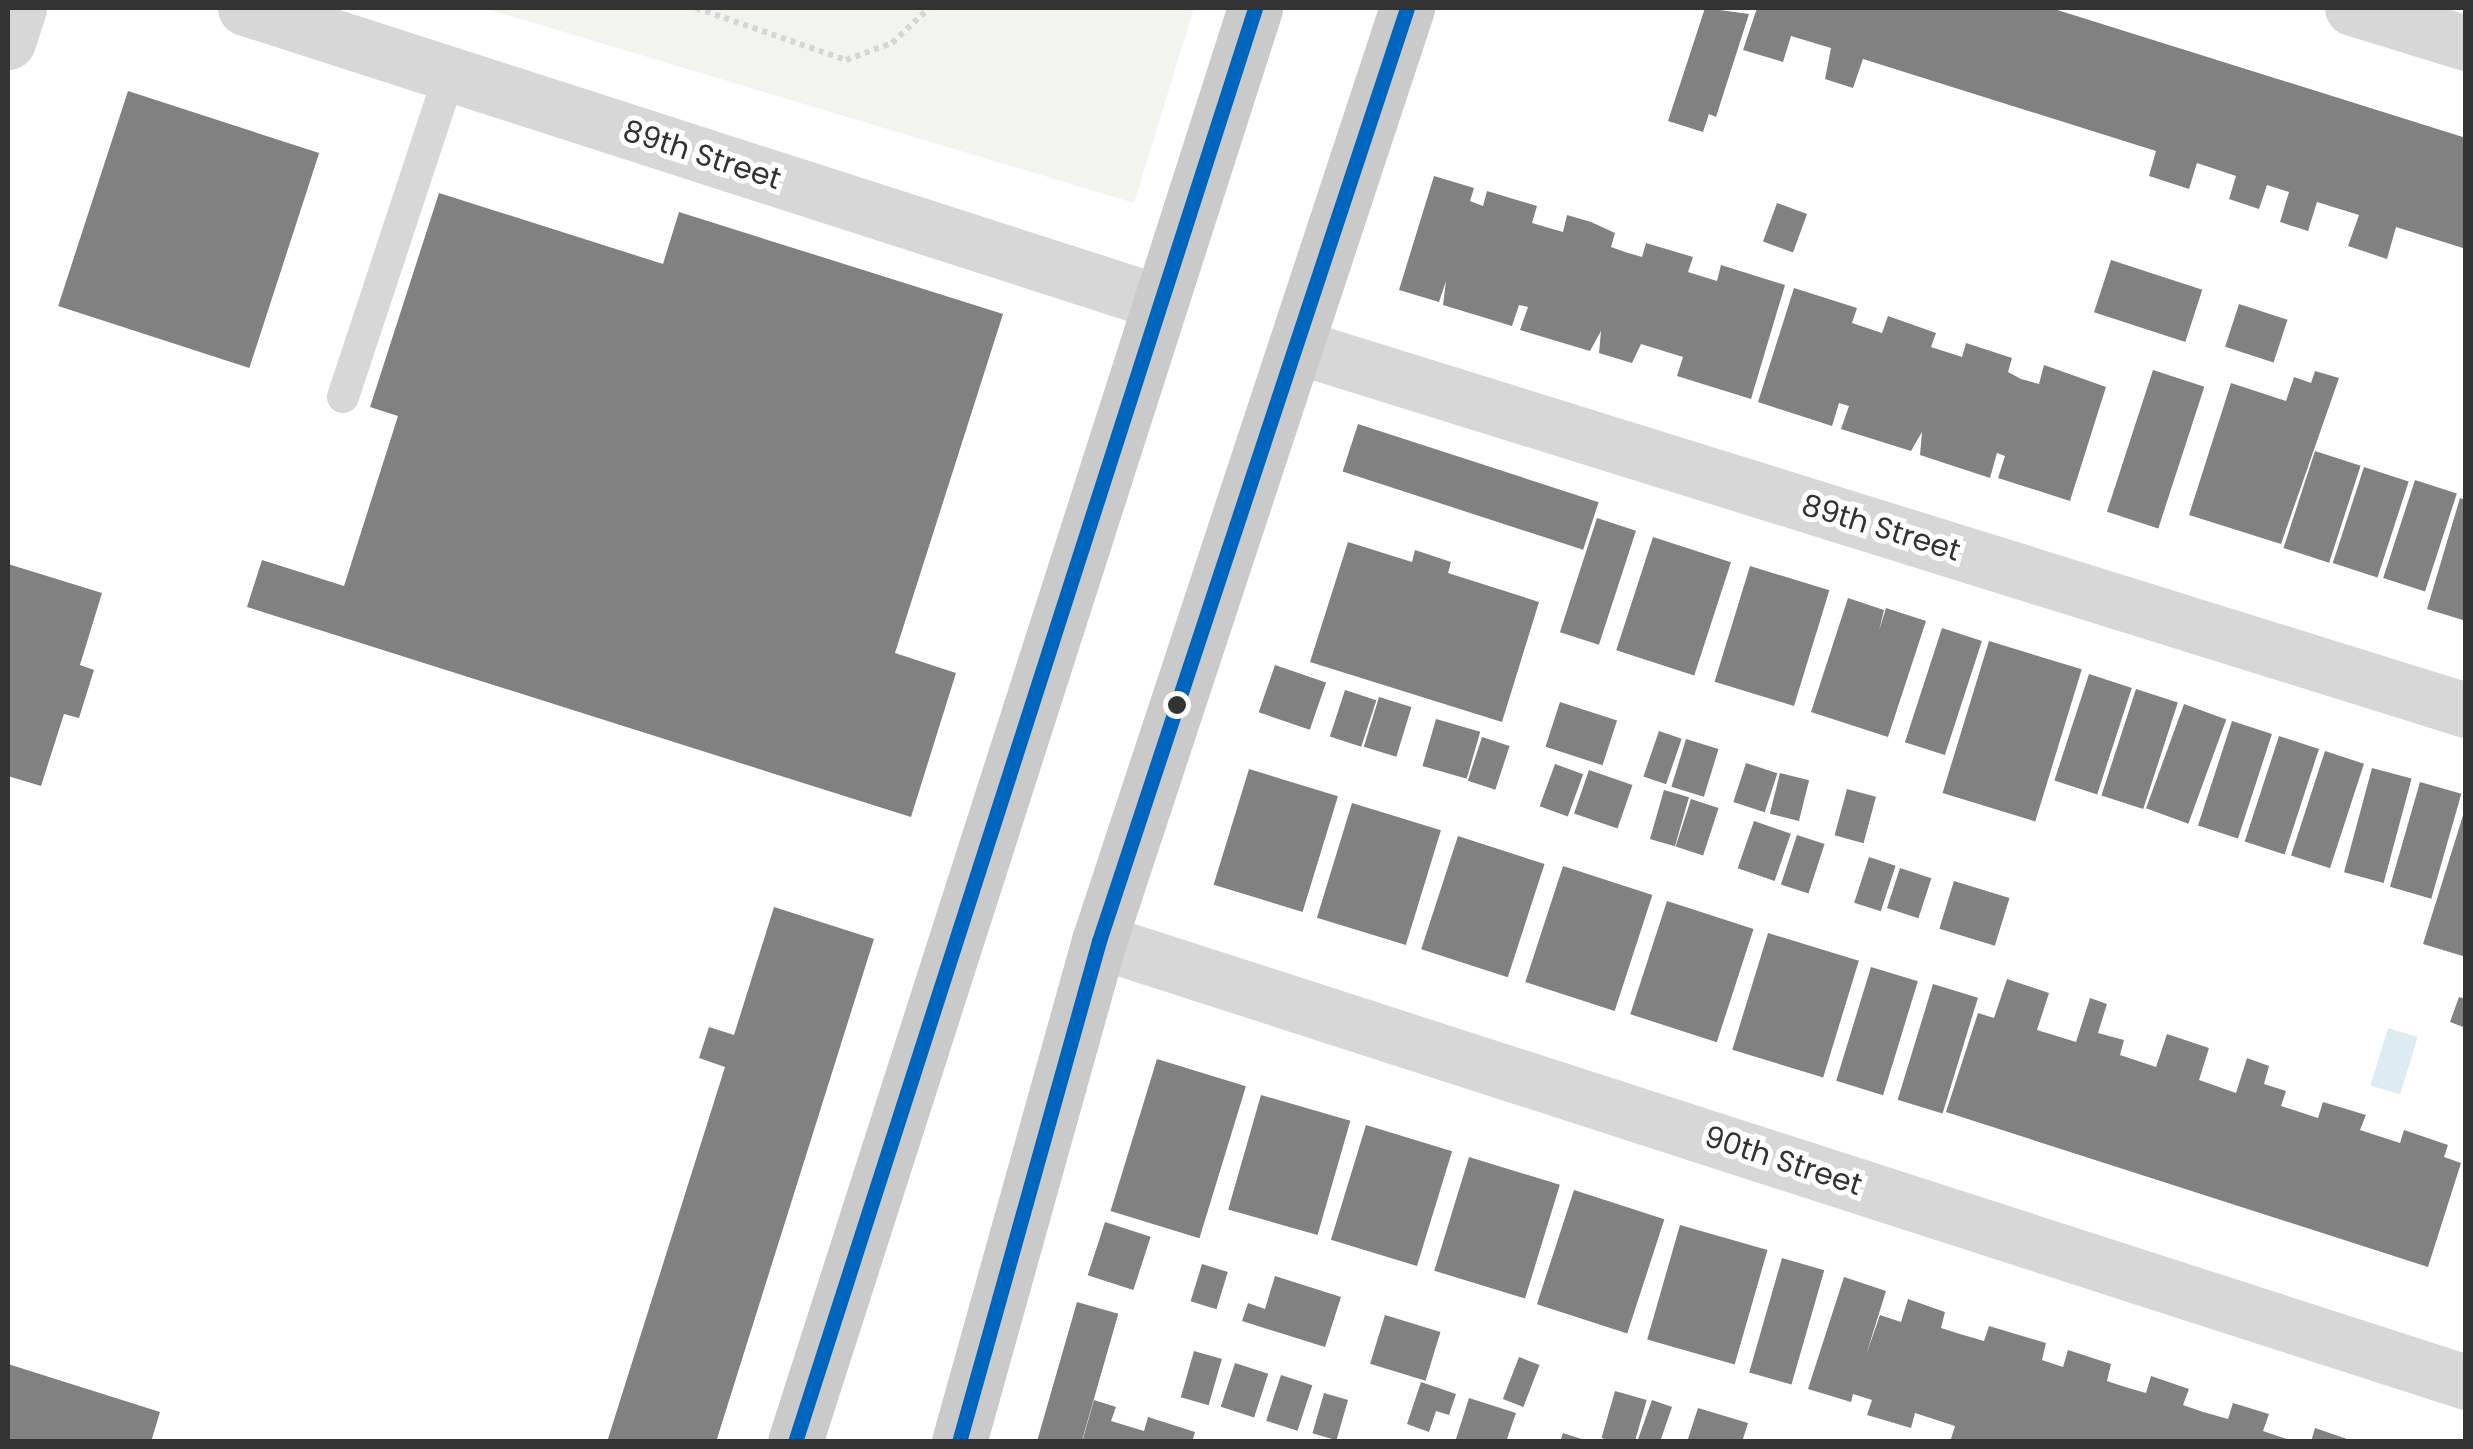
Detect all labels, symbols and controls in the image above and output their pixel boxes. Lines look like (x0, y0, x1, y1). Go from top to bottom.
street label: 89th Street (619, 113, 785, 197)
street label: 89th Street (1797, 487, 1965, 569)
unlabelled marker (1167, 695, 1187, 715)
street label: 90th Street (1700, 1119, 1866, 1203)

